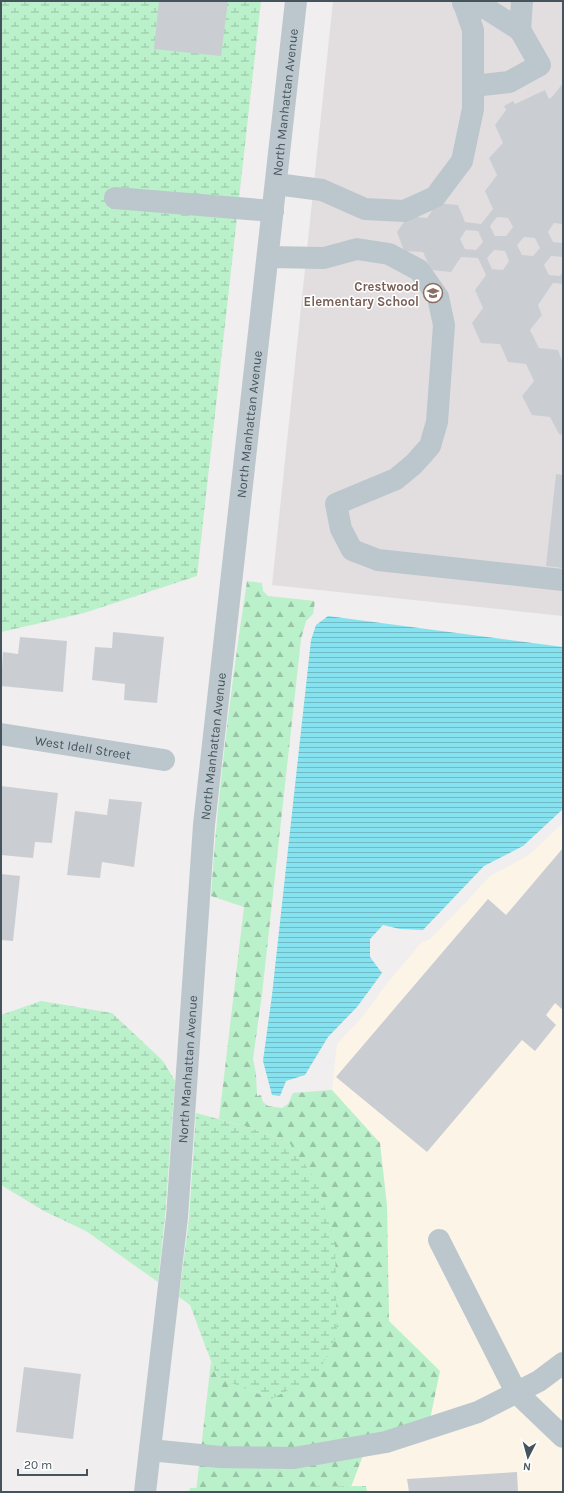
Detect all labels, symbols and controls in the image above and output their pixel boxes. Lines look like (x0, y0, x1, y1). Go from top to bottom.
street label: North Manhattan Avenue (269, 27, 300, 177)
place label: Crestwood Elementary School (304, 279, 419, 309)
school or university icon: Crestwood Elementary School (422, 282, 444, 304)
street label: North Manhattan Avenue (233, 349, 264, 499)
street label: North Manhattan Avenue (197, 671, 229, 821)
street label: West Idell Street (34, 732, 132, 762)
street label: North Manhattan Avenue (175, 994, 200, 1144)
north arrow (508, 1437, 548, 1477)
scale bar (18, 1451, 87, 1477)
text: 20 m (24, 1458, 52, 1472)
text: N (522, 1460, 532, 1473)

